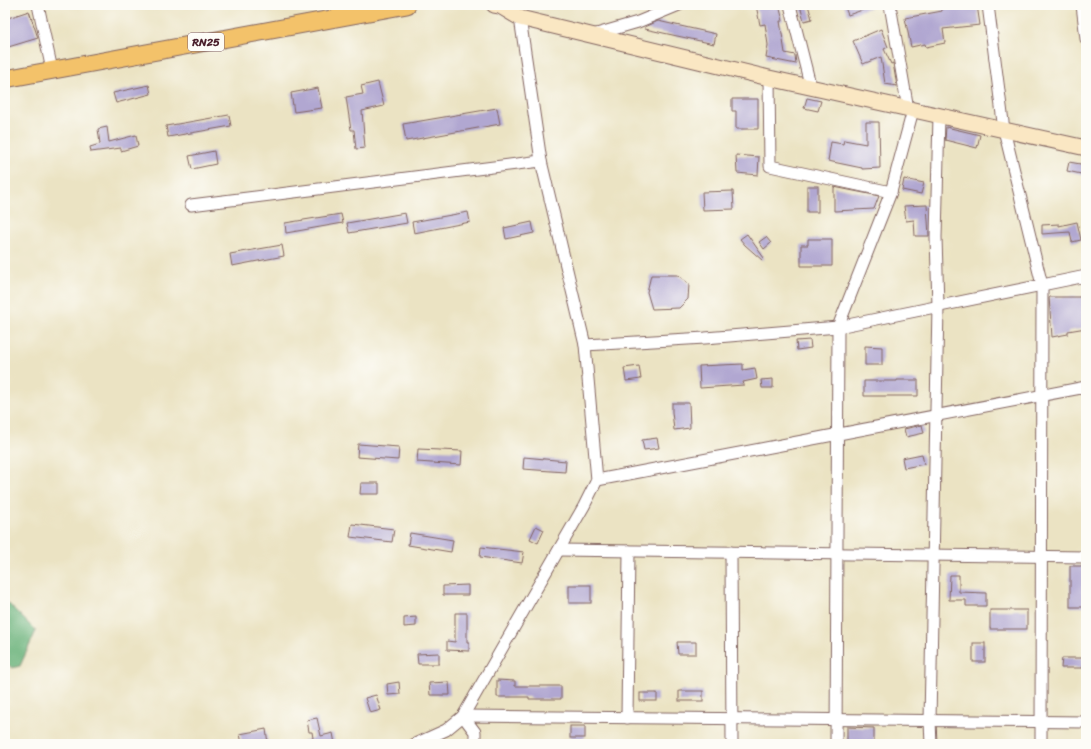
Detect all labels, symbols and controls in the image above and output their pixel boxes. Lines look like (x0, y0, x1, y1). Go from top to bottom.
road number: RN25 (188, 33, 224, 51)

